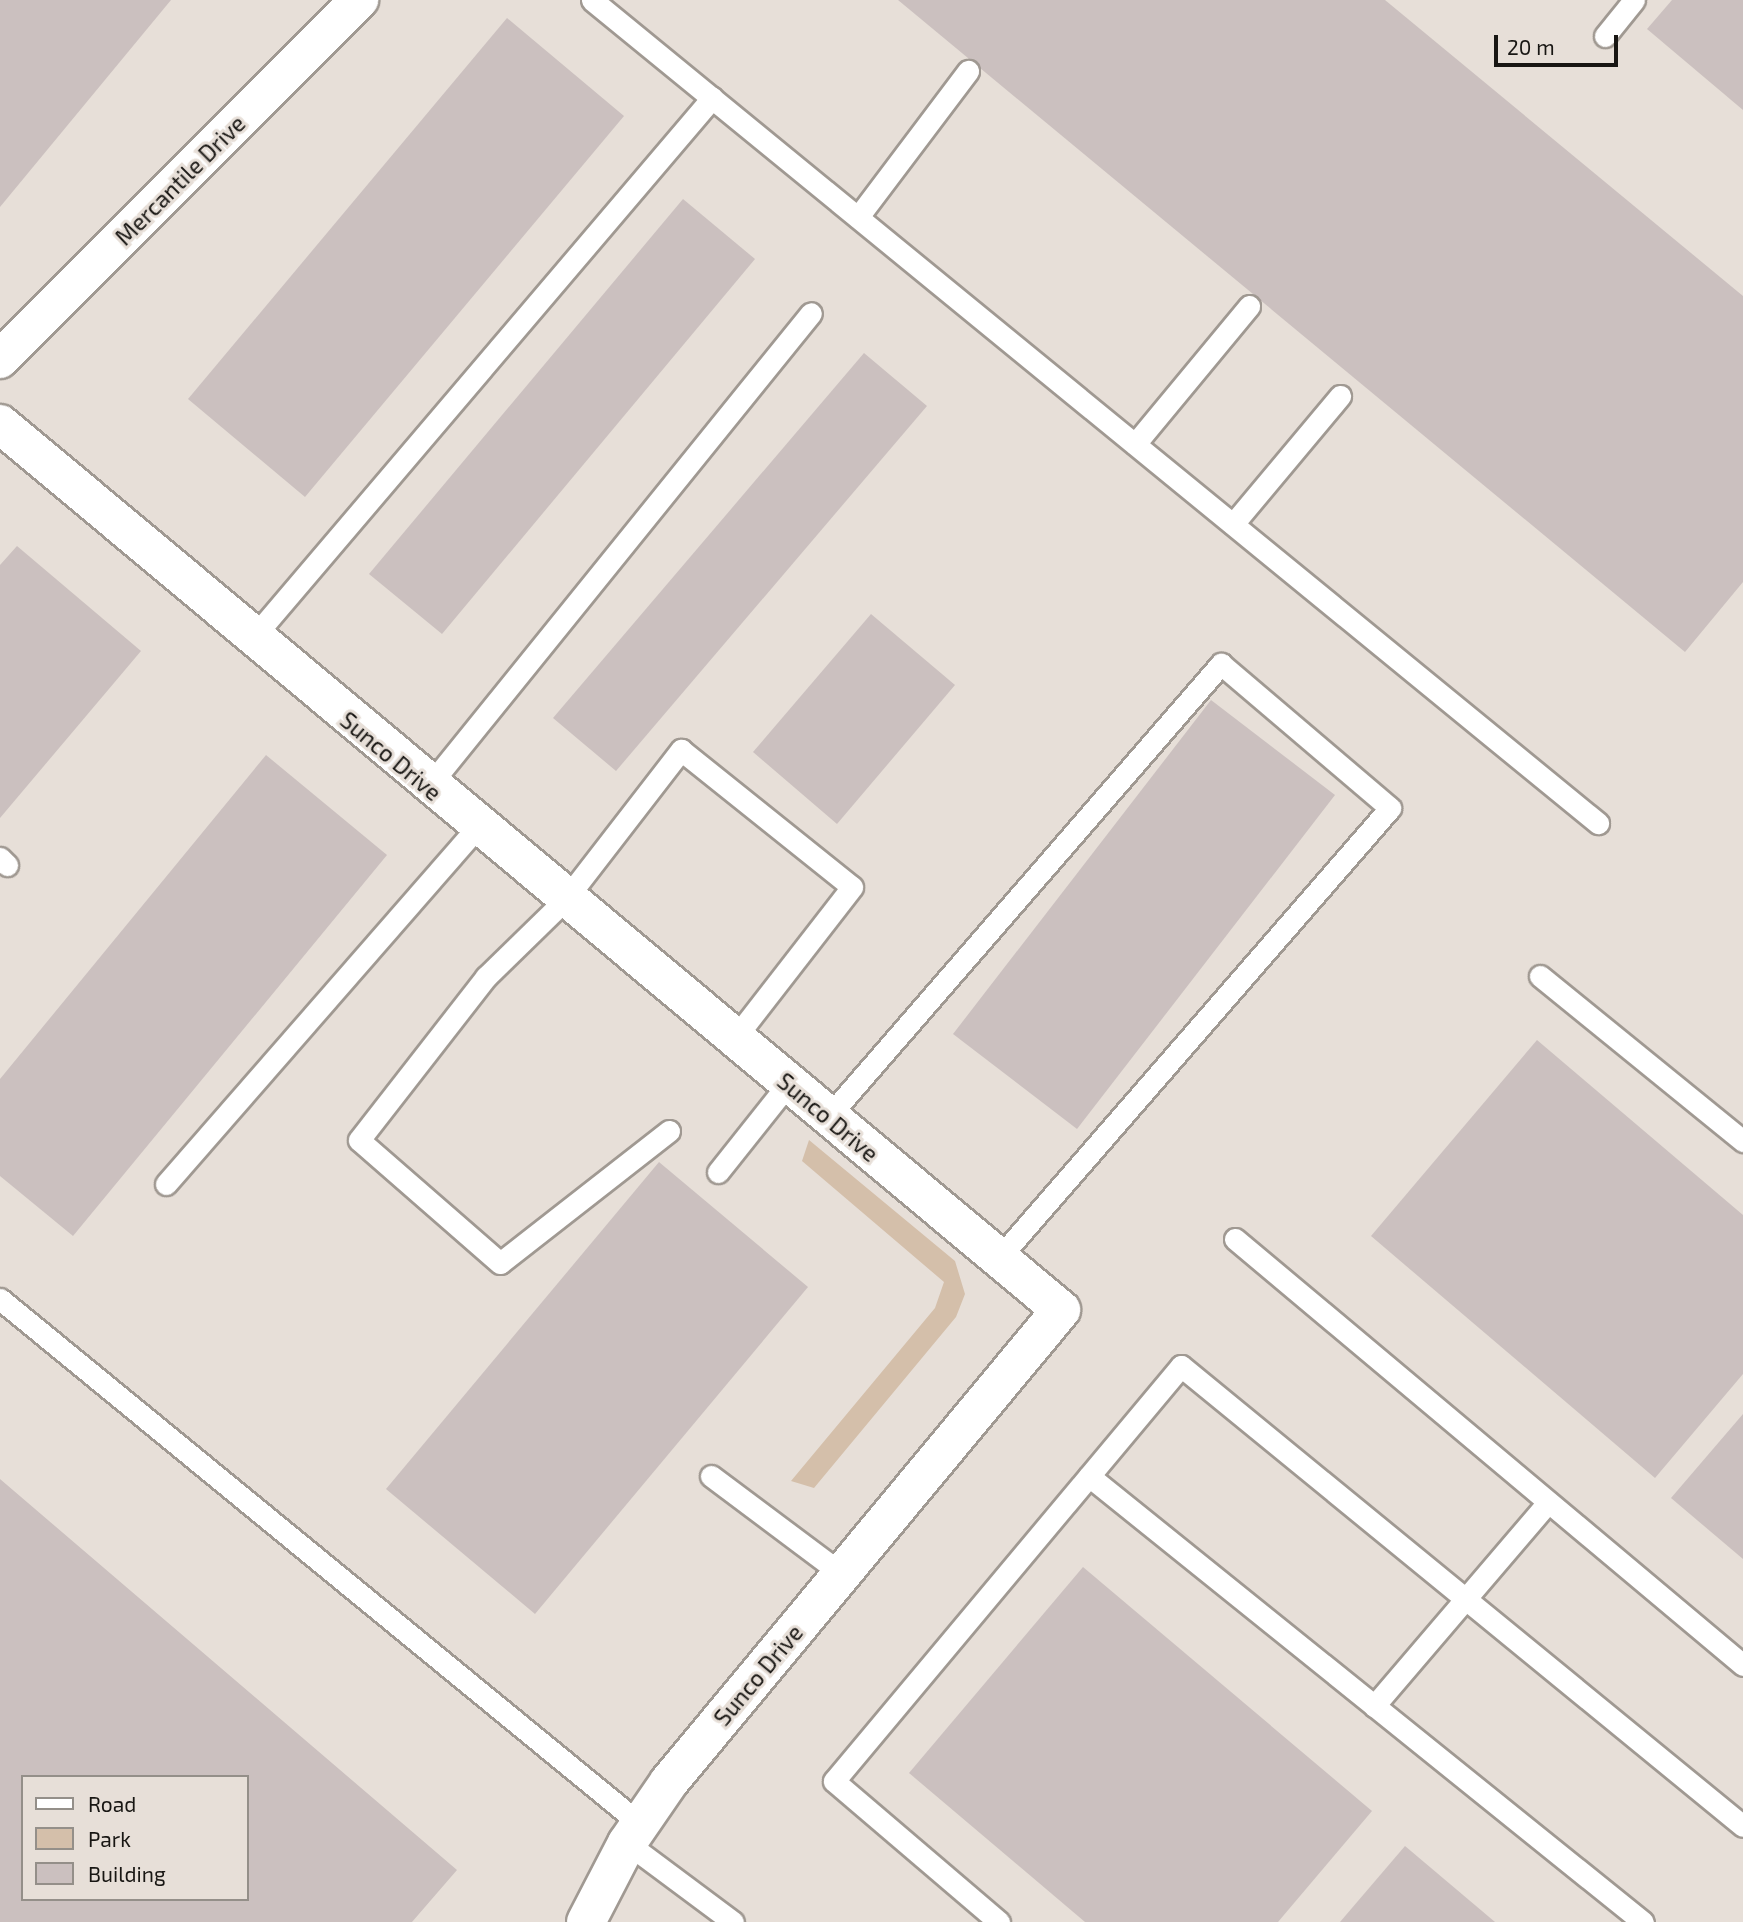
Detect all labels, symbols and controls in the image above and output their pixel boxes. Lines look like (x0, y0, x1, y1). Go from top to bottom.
scale bar (1498, 21, 1622, 65)
text: 20 m (1507, 34, 1555, 59)
street label: Mercantile Drive (109, 109, 251, 251)
street label: Sunco Drive (335, 706, 447, 806)
street label: Sunco Drive (772, 1067, 884, 1167)
street label: Sunco Drive (708, 1619, 808, 1731)
legend (21, 1775, 248, 1901)
text: Road (88, 1791, 136, 1816)
text: Park (88, 1826, 131, 1851)
text: Building (88, 1861, 166, 1886)

